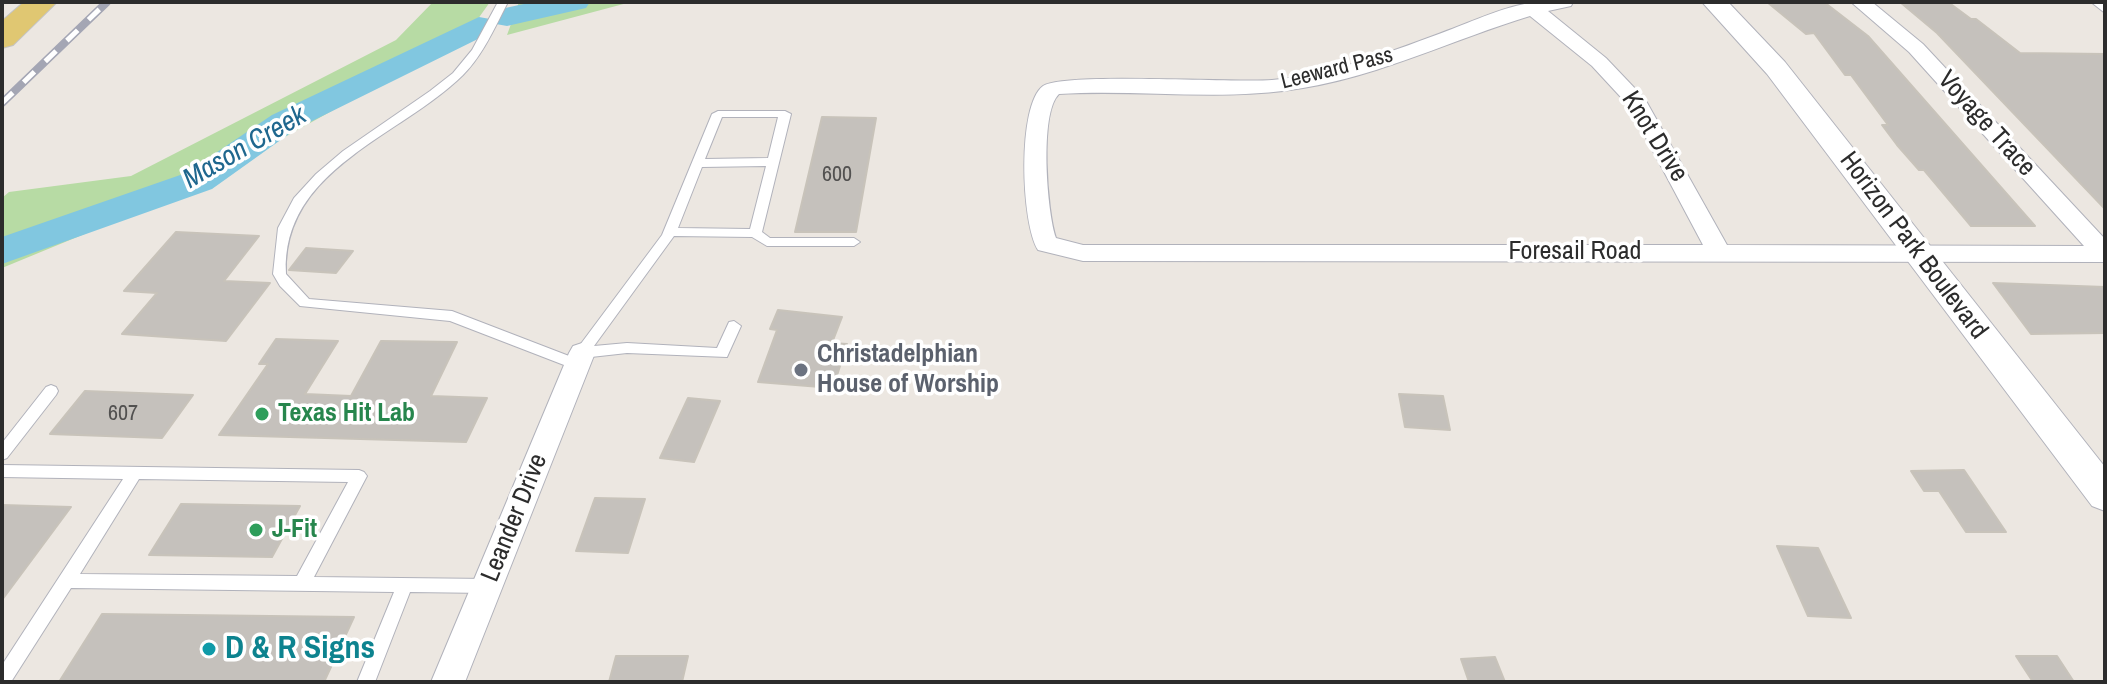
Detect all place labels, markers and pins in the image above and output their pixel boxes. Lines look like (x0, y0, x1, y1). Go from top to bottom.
place label: Christadelphian House of Worship (817, 339, 999, 400)
marker: Christadelphian House of Worship (792, 361, 810, 379)
place label: Texas Hit Lab (278, 398, 415, 430)
marker: Texas Hit Lab (253, 405, 271, 423)
place label: J-Fit (272, 514, 317, 546)
marker: J-Fit (247, 521, 265, 539)
place label: D & R Signs (225, 630, 375, 668)
marker: D & R Signs (200, 640, 218, 658)

